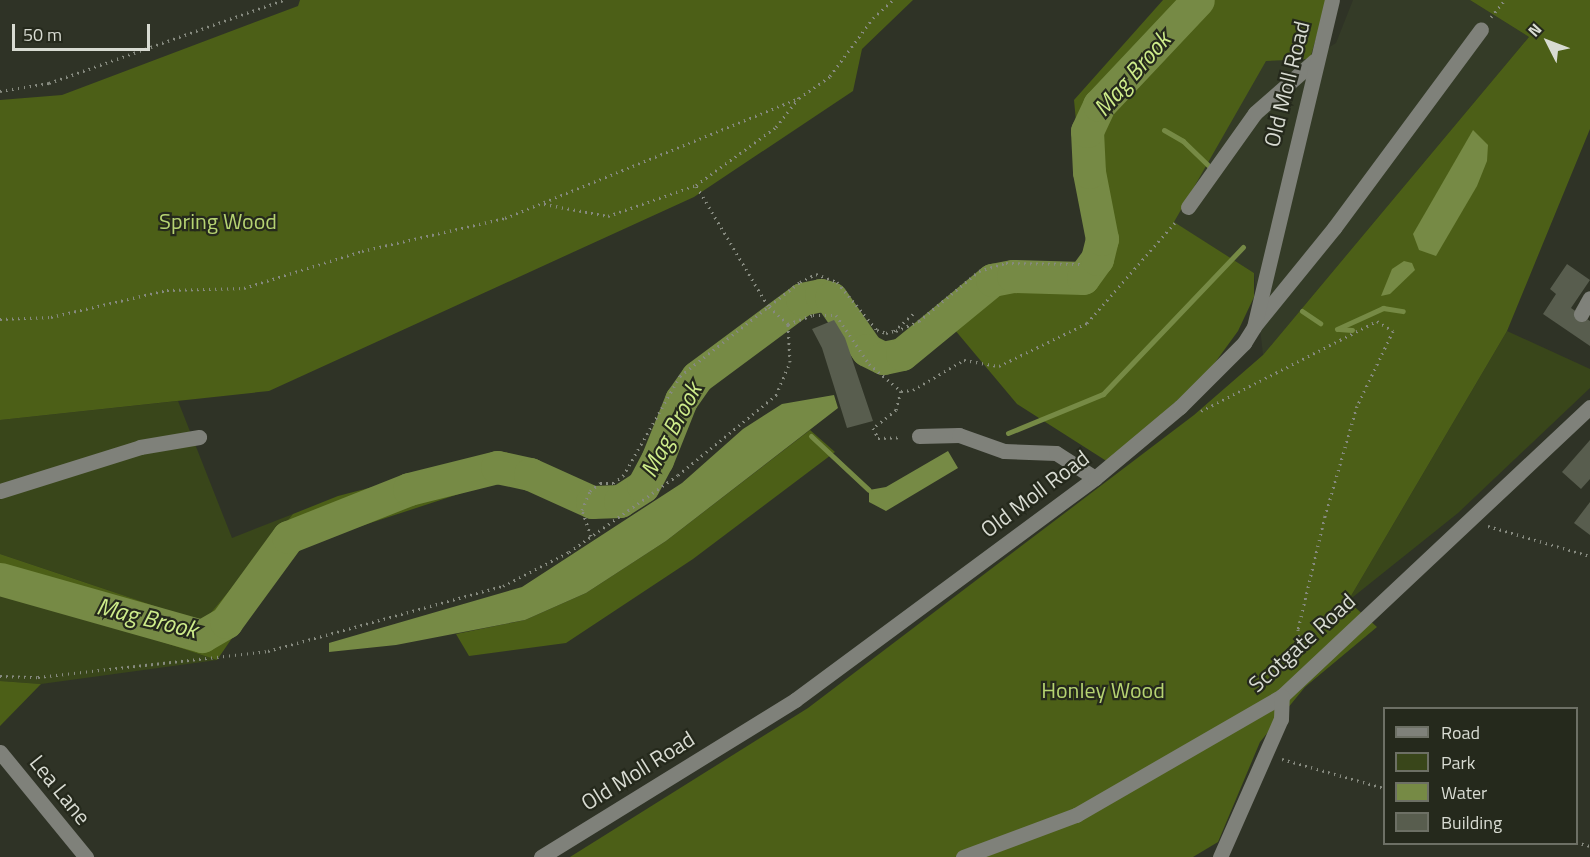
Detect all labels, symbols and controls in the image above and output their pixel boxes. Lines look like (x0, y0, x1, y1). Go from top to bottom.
scale bar (15, 12, 153, 50)
north arrow (1518, 12, 1578, 72)
street label: Old Moll Road (1259, 18, 1315, 150)
text: N (1522, 18, 1547, 42)
text: 50 m (23, 21, 62, 48)
water label: Mag Brook (1087, 26, 1177, 122)
park label: Spring Wood (159, 209, 277, 235)
water label: Mag Brook (634, 378, 708, 482)
street label: Old Moll Road (976, 445, 1094, 543)
street label: Scotgate Road (1243, 588, 1361, 698)
water label: Mag Brook (94, 592, 200, 644)
park label: Honley Wood (1041, 678, 1165, 704)
legend (1383, 707, 1578, 845)
text: Road (1441, 719, 1480, 746)
street label: Old Moll Road (576, 726, 700, 816)
text: Park (1441, 749, 1475, 776)
street label: Lea Lane (24, 750, 96, 830)
text: Water (1441, 779, 1487, 806)
text: Building (1441, 809, 1502, 836)

